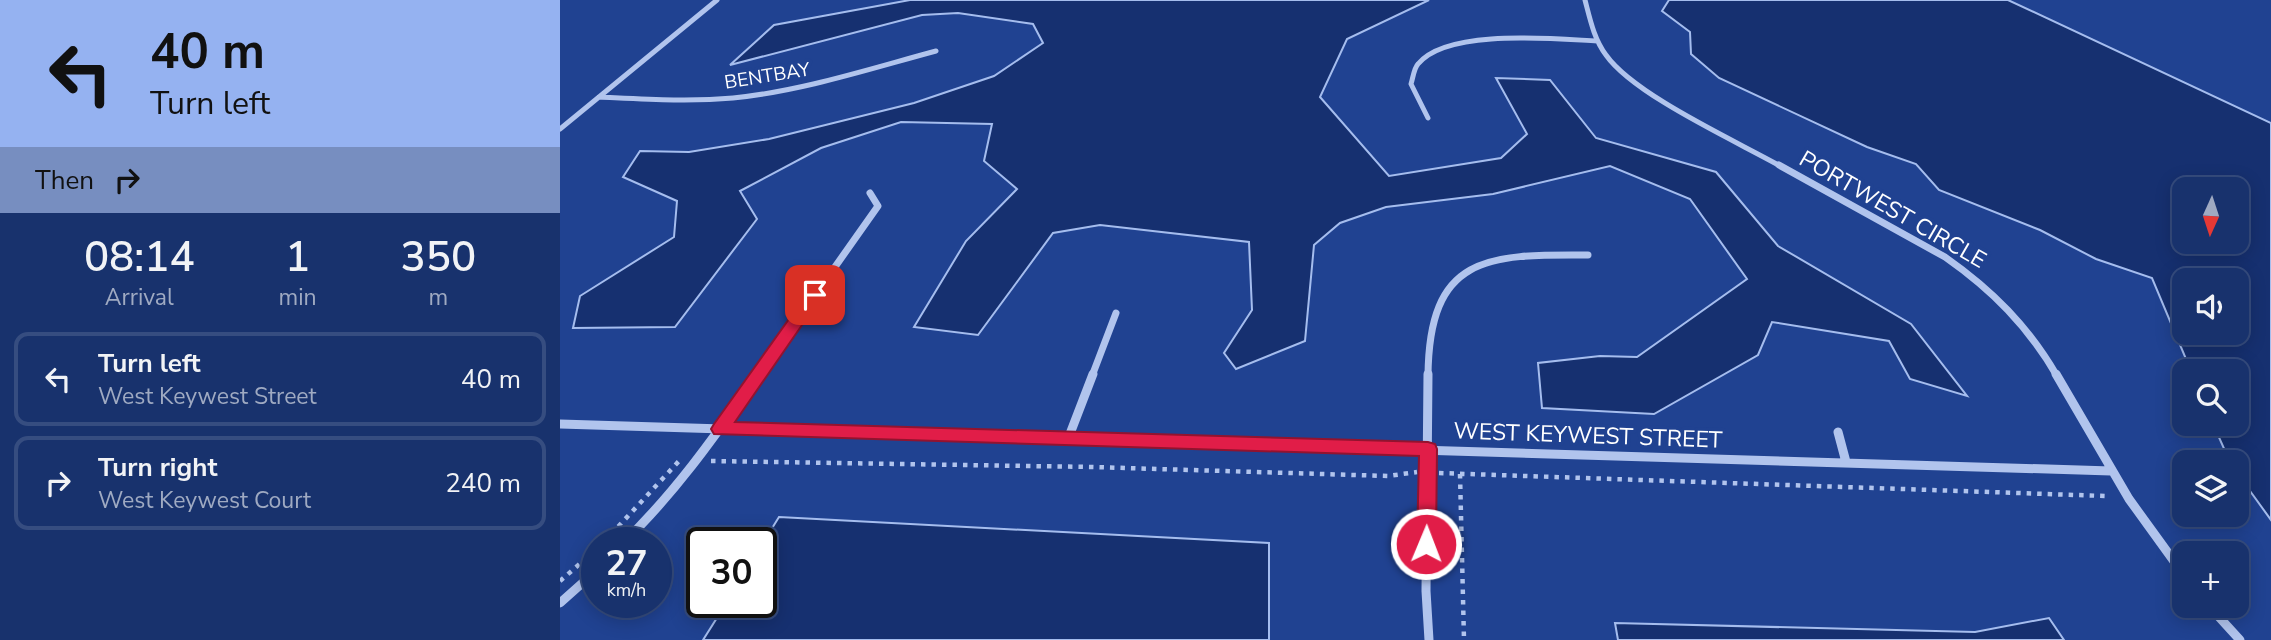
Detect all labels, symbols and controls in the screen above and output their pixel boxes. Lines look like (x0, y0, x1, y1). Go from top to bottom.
text: 40 m (150, 18, 265, 85)
icon: left (35, 28, 126, 119)
street label: BENTBAY (723, 56, 812, 96)
text: Turn left (150, 82, 270, 125)
street label: PORTWEST CIRCLE (1794, 143, 1992, 276)
icon: right (108, 161, 146, 199)
text: Then (35, 163, 94, 198)
north arrow (2172, 177, 2249, 254)
map controls (2172, 177, 2249, 618)
text: 08:14 (84, 229, 195, 286)
text: 1 (285, 229, 310, 286)
text: 350 (400, 229, 476, 286)
pin (785, 265, 845, 325)
button: sound (2172, 268, 2249, 345)
icon: arrive (796, 276, 834, 314)
text: Arrival (105, 282, 174, 313)
text: min (279, 282, 317, 313)
text: m (428, 282, 448, 313)
text: Turn left (98, 346, 201, 381)
button: search (2172, 359, 2249, 436)
icon: left (39, 360, 77, 398)
text: 40 m (461, 362, 521, 397)
text: West Keywest Street (98, 381, 317, 412)
street label: WEST KEYWEST STREET (1453, 415, 1723, 456)
text: Turn right (98, 450, 217, 485)
button: layers (2172, 450, 2249, 527)
icon: right (39, 464, 77, 502)
text: 240 m (445, 466, 521, 501)
text: West Keywest Court (98, 485, 311, 516)
position arrow (1389, 507, 1463, 581)
speed limit sign: 30 (686, 527, 777, 618)
text: 27 (605, 540, 648, 587)
button: + (2172, 541, 2249, 618)
text: km/h (607, 578, 646, 602)

